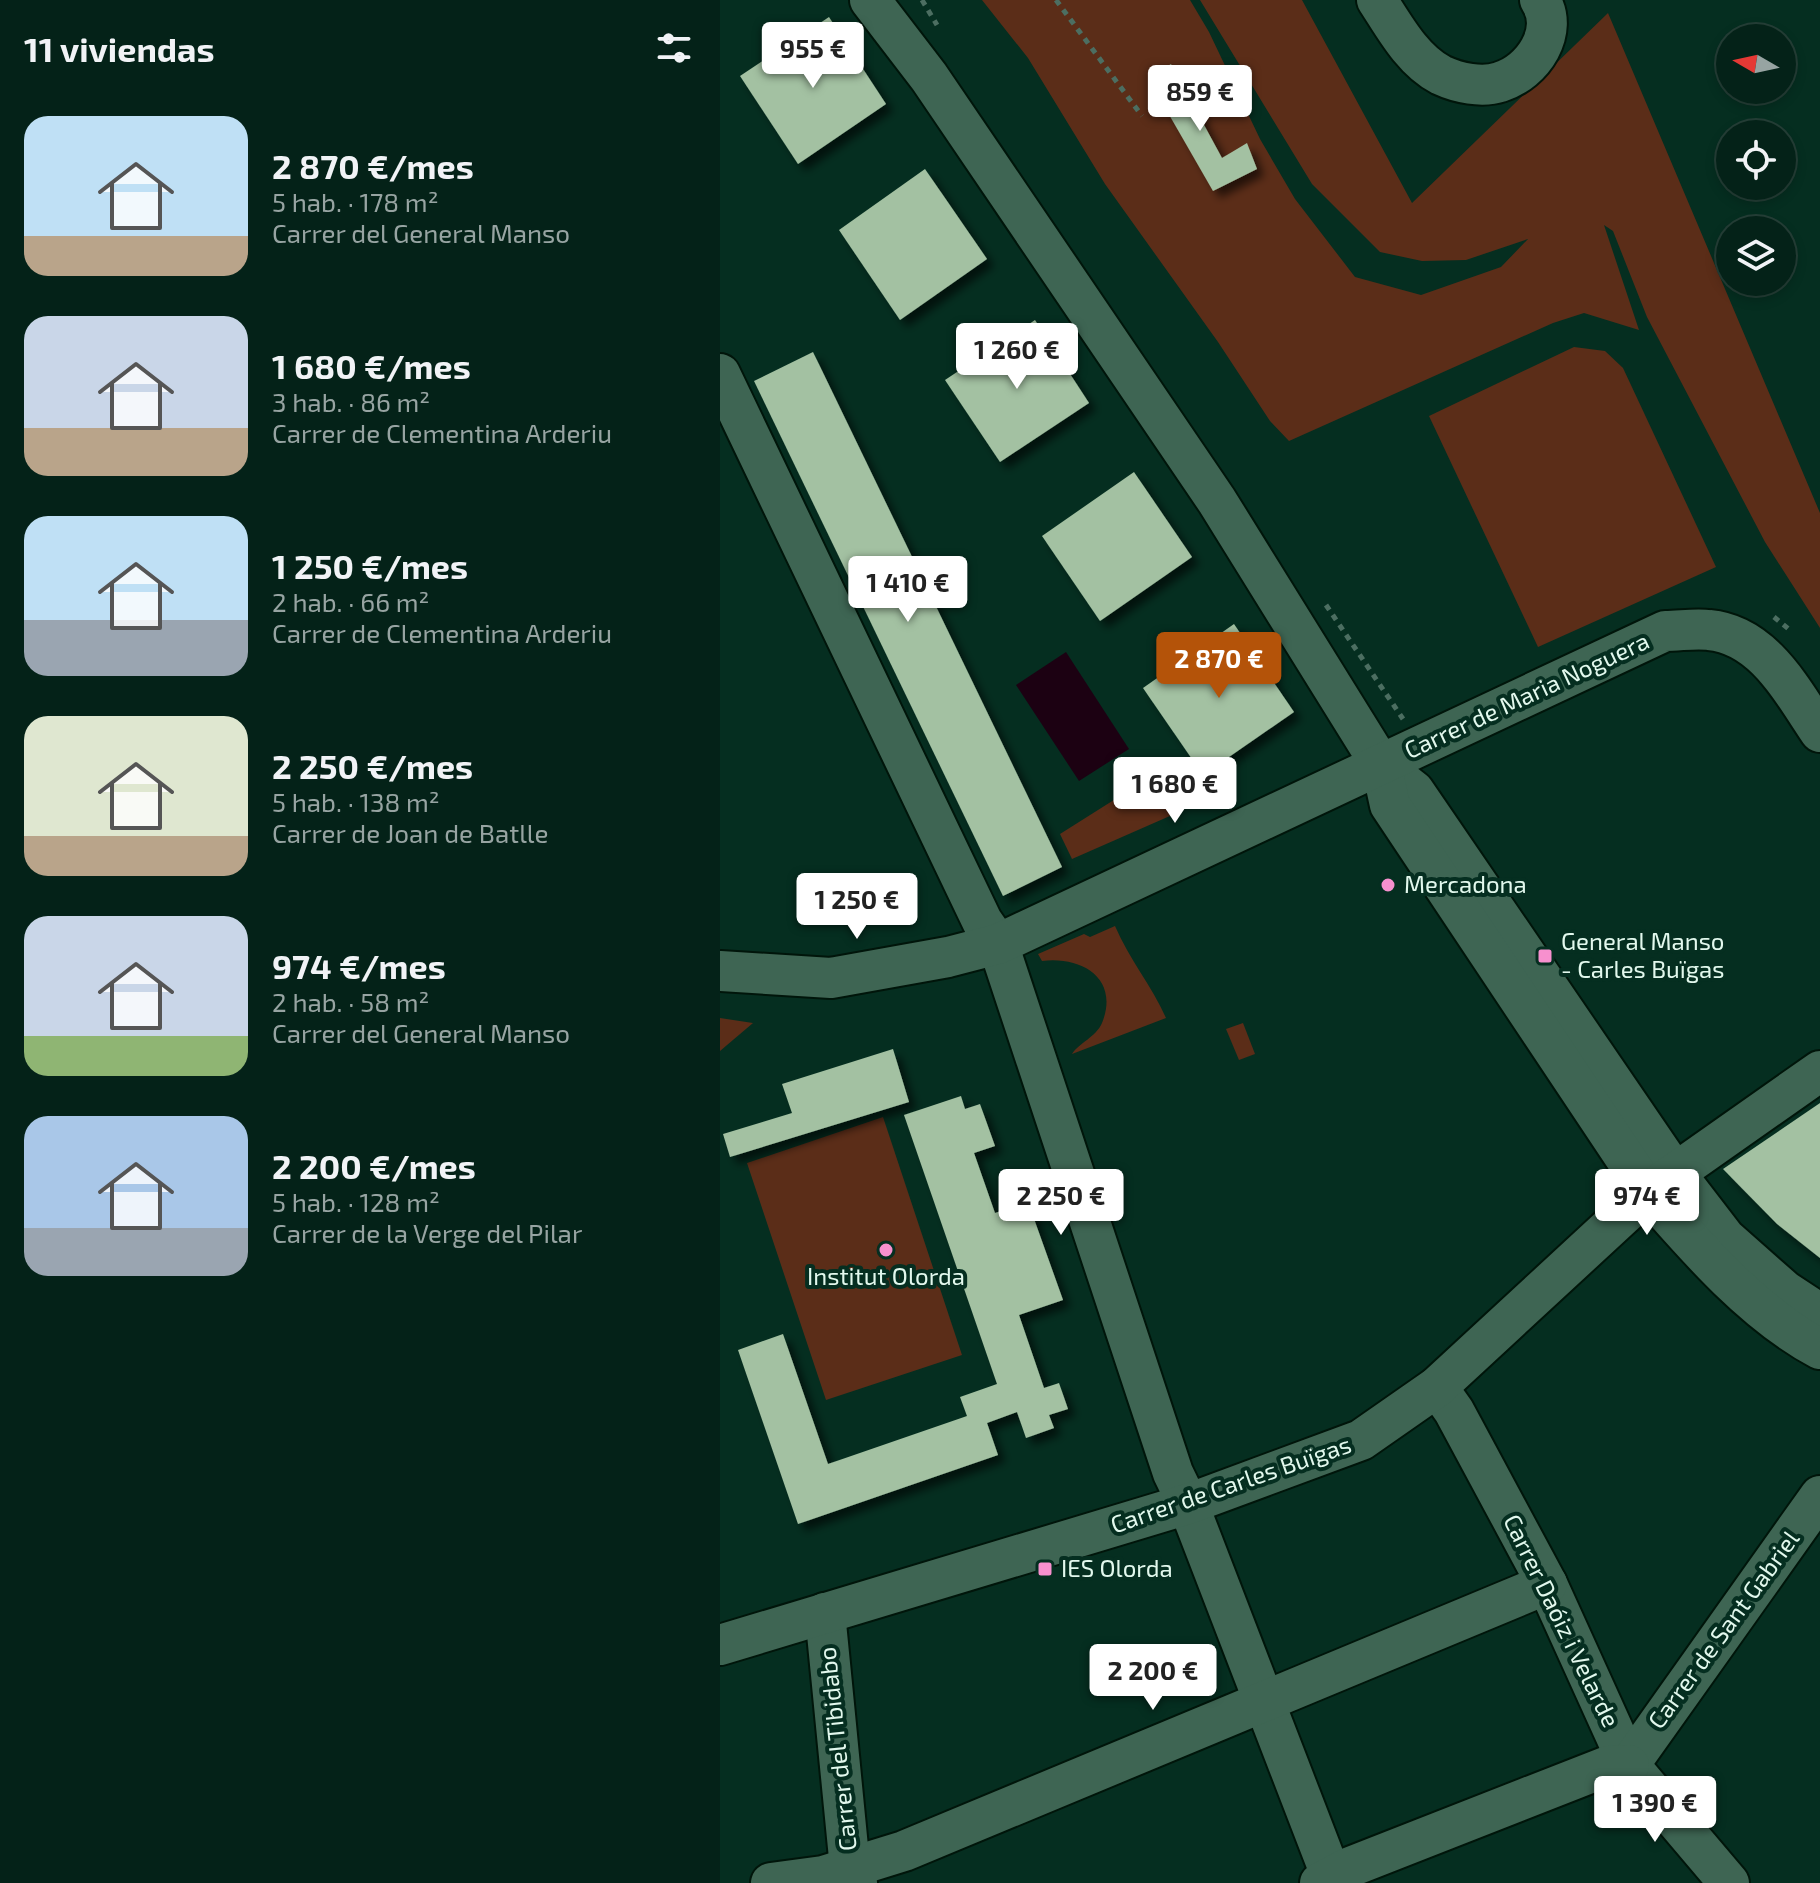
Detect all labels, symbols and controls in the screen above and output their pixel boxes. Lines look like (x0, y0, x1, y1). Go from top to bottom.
pin: 955 € (757, 22, 869, 90)
north arrow (1716, 24, 1796, 104)
map controls (1716, 24, 1796, 296)
icon: filters (652, 26, 696, 70)
text: 11 viviendas (24, 28, 215, 69)
text: 955 € (780, 32, 846, 63)
pin: 859 € (1144, 65, 1256, 133)
text: 859 € (1166, 75, 1234, 106)
button: locate (1716, 120, 1796, 200)
text: 2 870 €/mes (272, 145, 474, 186)
icon: home (88, 148, 184, 244)
text: 5 hab. · 178 m² (272, 186, 438, 217)
button: layers (1716, 216, 1796, 296)
text: Carrer del General Manso (272, 217, 570, 248)
pin: 1 260 € (943, 323, 1091, 391)
text: 1 260 € (974, 333, 1060, 364)
text: 1 680 €/mes (272, 345, 471, 386)
icon: home (88, 348, 184, 444)
text: 3 hab. · 86 m² (272, 386, 430, 417)
text: Carrer de Clementina Arderiu (272, 417, 612, 448)
text: 1 250 €/mes (272, 545, 468, 586)
icon: home (88, 548, 184, 644)
pin: 1 410 € (834, 556, 982, 624)
text: 1 410 € (866, 566, 950, 597)
text: 2 hab. · 66 m² (272, 586, 429, 617)
text: Carrer de Clementina Arderiu (272, 617, 612, 648)
street label: Carrer de Maria Noguera (1399, 625, 1653, 764)
pin: 2 870 € (1145, 632, 1293, 700)
text: 2 870 € (1174, 642, 1264, 673)
text: 2 250 €/mes (272, 745, 473, 786)
icon: home (88, 748, 184, 844)
pin: 1 680 € (1101, 757, 1249, 825)
text: 1 680 € (1131, 767, 1219, 798)
text: 5 hab. · 138 m² (272, 786, 440, 817)
text: Carrer de Joan de Batlle (272, 817, 549, 848)
place label: Mercadona (1404, 869, 1527, 898)
pin: 1 250 € (783, 873, 931, 941)
marker: Mercadona (1379, 876, 1397, 894)
text: 1 250 € (814, 883, 900, 914)
place label: General Manso - Carles Buïgas (1561, 926, 1724, 983)
text: 974 €/mes (272, 945, 446, 986)
marker: General Manso - Carles Buïgas (1536, 947, 1554, 965)
icon: home (88, 948, 184, 1044)
text: 2 hab. · 58 m² (272, 986, 429, 1017)
text: Carrer del General Manso (272, 1017, 570, 1048)
text: 2 200 €/mes (272, 1145, 476, 1186)
icon: home (88, 1148, 184, 1244)
pin: 2 250 € (987, 1169, 1135, 1237)
pin: 974 € (1591, 1169, 1703, 1237)
text: 2 250 € (1017, 1179, 1105, 1210)
text: 974 € (1613, 1179, 1681, 1210)
text: 5 hab. · 128 m² (272, 1186, 440, 1217)
text: Carrer de la Verge del Pilar (272, 1217, 582, 1248)
marker: Institut Olorda (877, 1241, 895, 1259)
place label: Institut Olorda (807, 1261, 965, 1290)
street label: Carrer de Carles Buïgas (1106, 1429, 1355, 1538)
street label: Carrer Daóiz i Velarde (1498, 1509, 1626, 1731)
street label: Carrer de Sant Gabriel (1641, 1524, 1804, 1734)
place label: IES Olorda (1061, 1553, 1173, 1582)
marker: IES Olorda (1036, 1560, 1054, 1578)
pin: 2 200 € (1079, 1644, 1227, 1712)
street label: Carrer del Tibidabo (811, 1646, 862, 1853)
text: 2 200 € (1108, 1654, 1198, 1685)
pin: 1 390 € (1581, 1776, 1729, 1844)
text: 1 390 € (1612, 1786, 1698, 1817)

